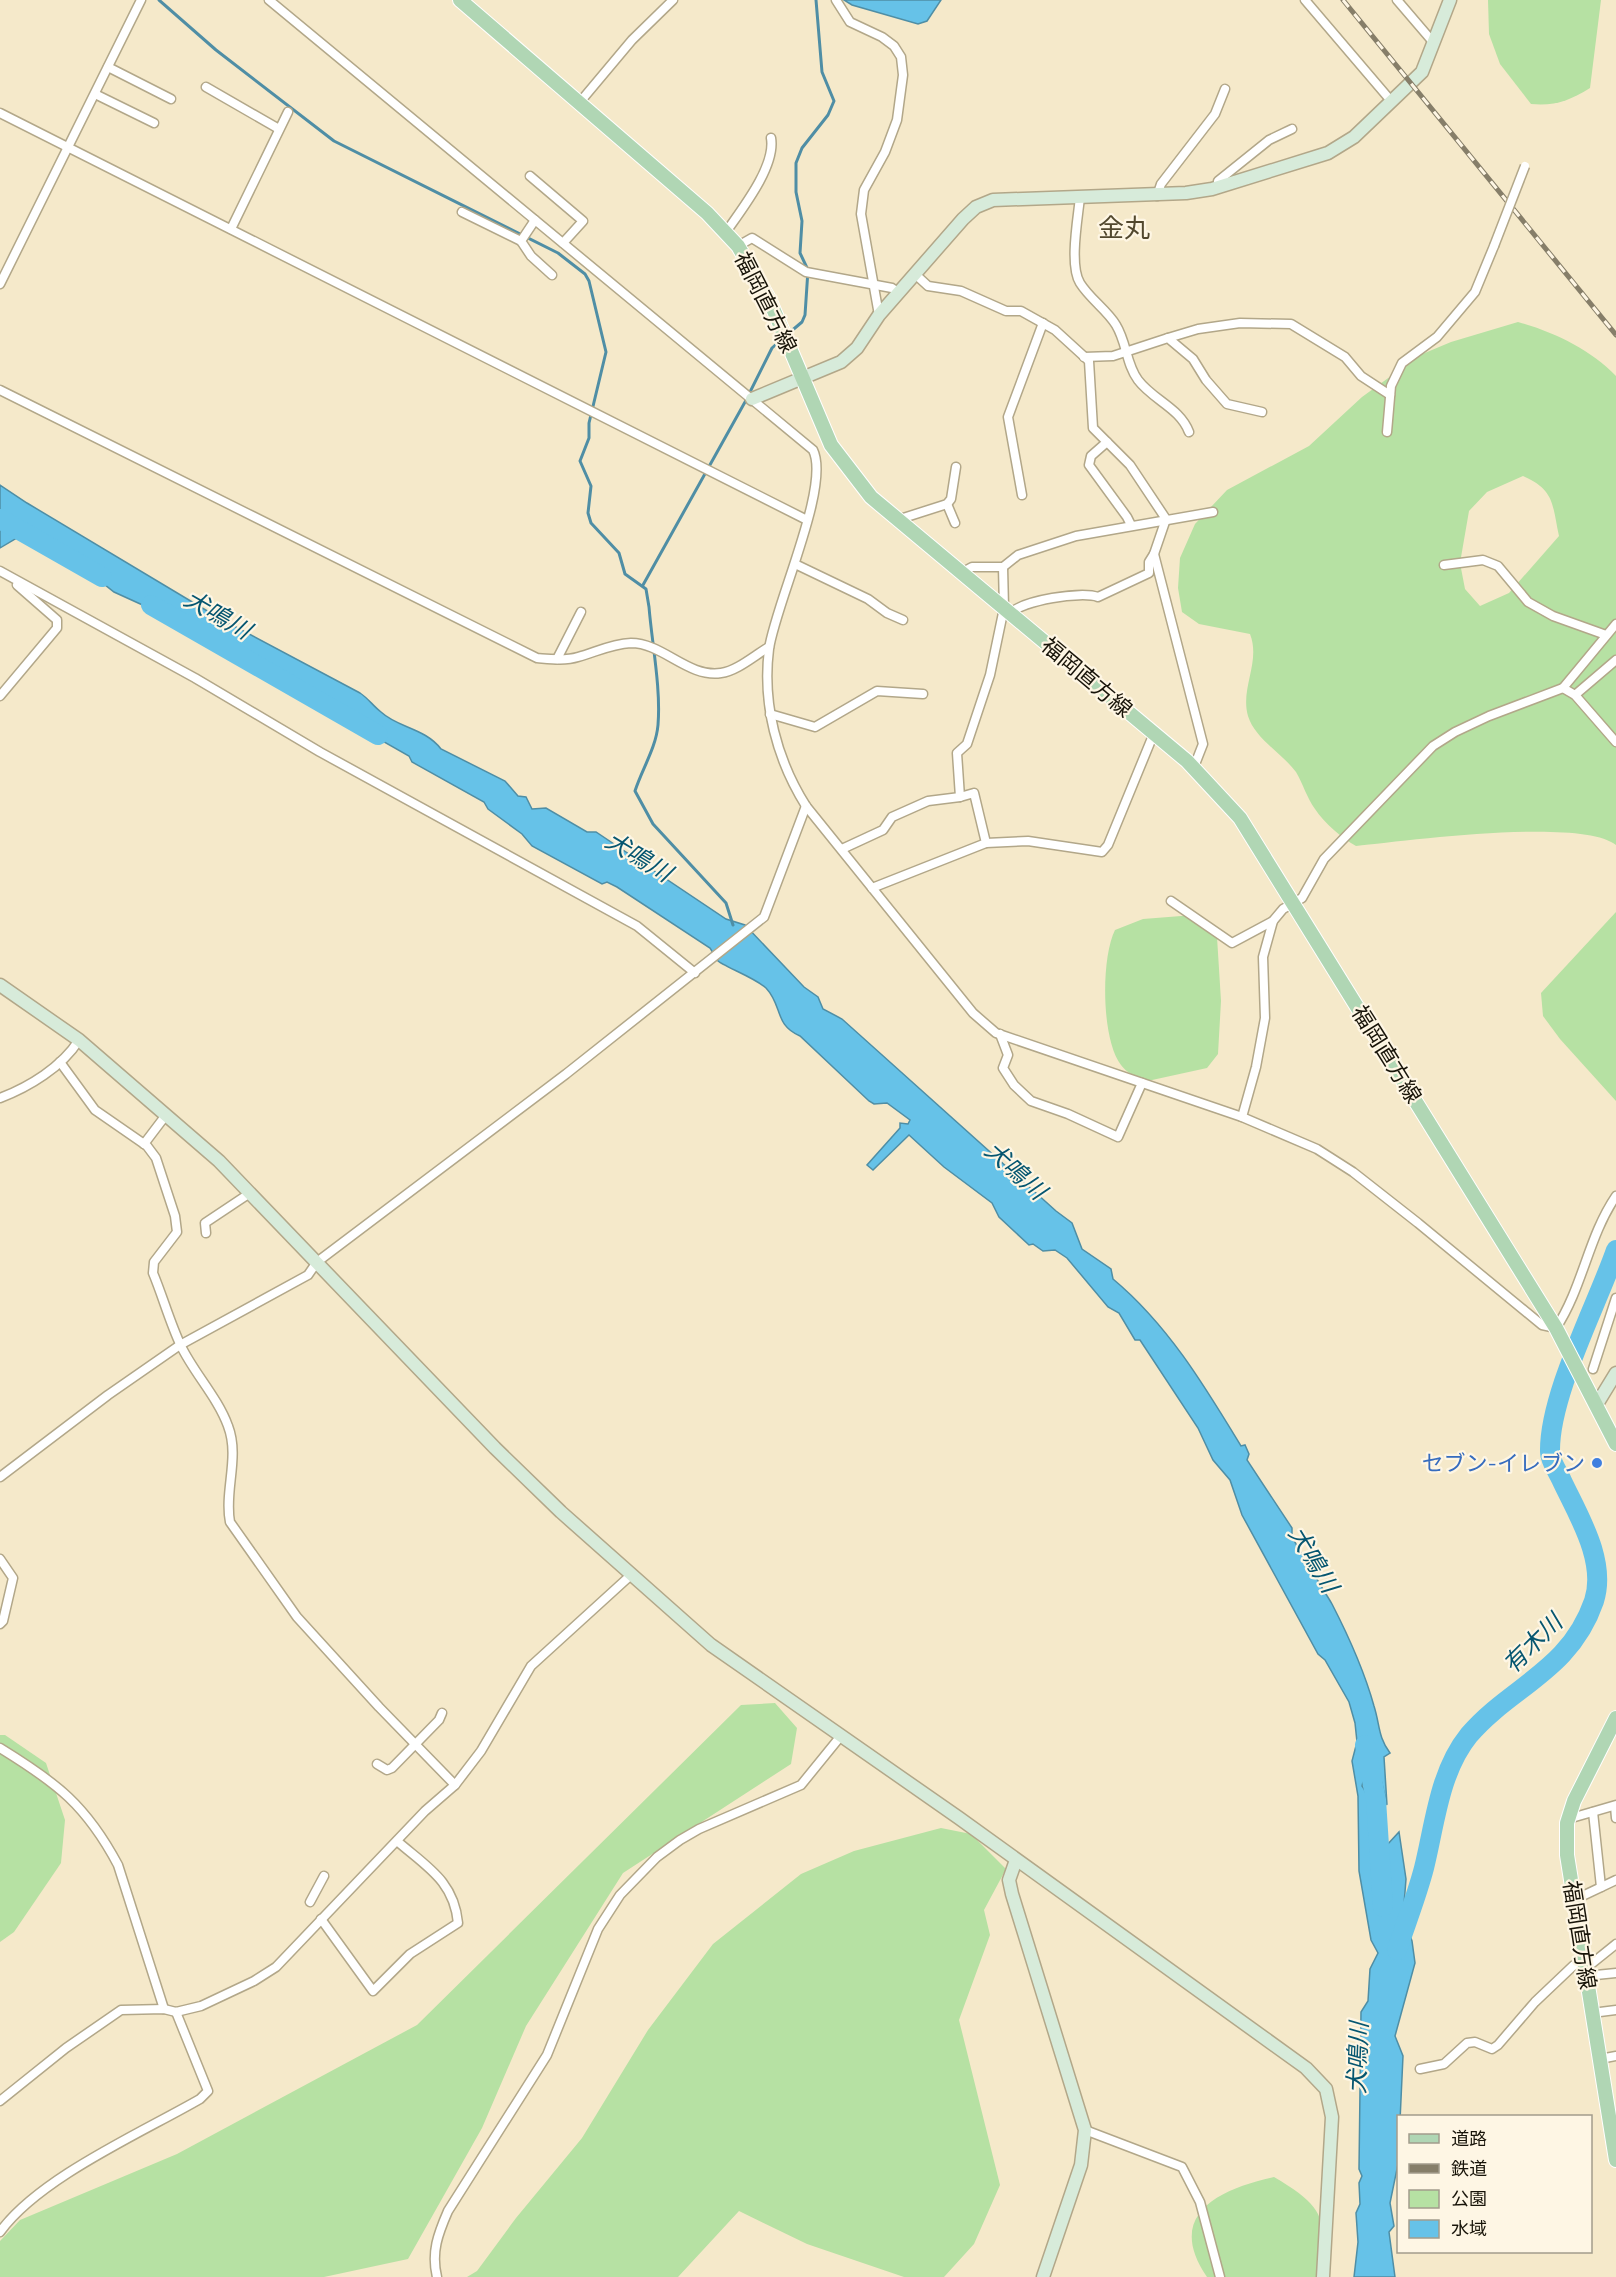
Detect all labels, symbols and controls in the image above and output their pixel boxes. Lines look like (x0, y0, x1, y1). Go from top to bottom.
district label: 金丸 (1098, 211, 1150, 244)
street label: 福岡直方線 (729, 247, 803, 357)
water label: 犬鳴川 (179, 583, 259, 646)
street label: 福岡直方線 (1036, 631, 1138, 723)
water label: 犬鳴川 (600, 825, 680, 889)
street label: 福岡直方線 (1346, 1000, 1428, 1108)
water label: 犬鳴川 (979, 1135, 1055, 1207)
place label: セブン-イレブン (1422, 1449, 1585, 1477)
marker: セブン-イレブン (1590, 1456, 1604, 1470)
water label: 犬鳴川 (1283, 1520, 1347, 1600)
water label: 有木川 (1496, 1605, 1570, 1679)
street label: 福岡直方線 (1558, 1878, 1602, 1992)
water label: 犬鳴川 (1341, 2019, 1373, 2095)
legend (1397, 2115, 1592, 2253)
text: 道路 (1451, 2127, 1487, 2150)
text: 鉄道 (1451, 2157, 1487, 2180)
text: 公園 (1451, 2187, 1487, 2210)
text: 水域 (1451, 2217, 1487, 2240)

